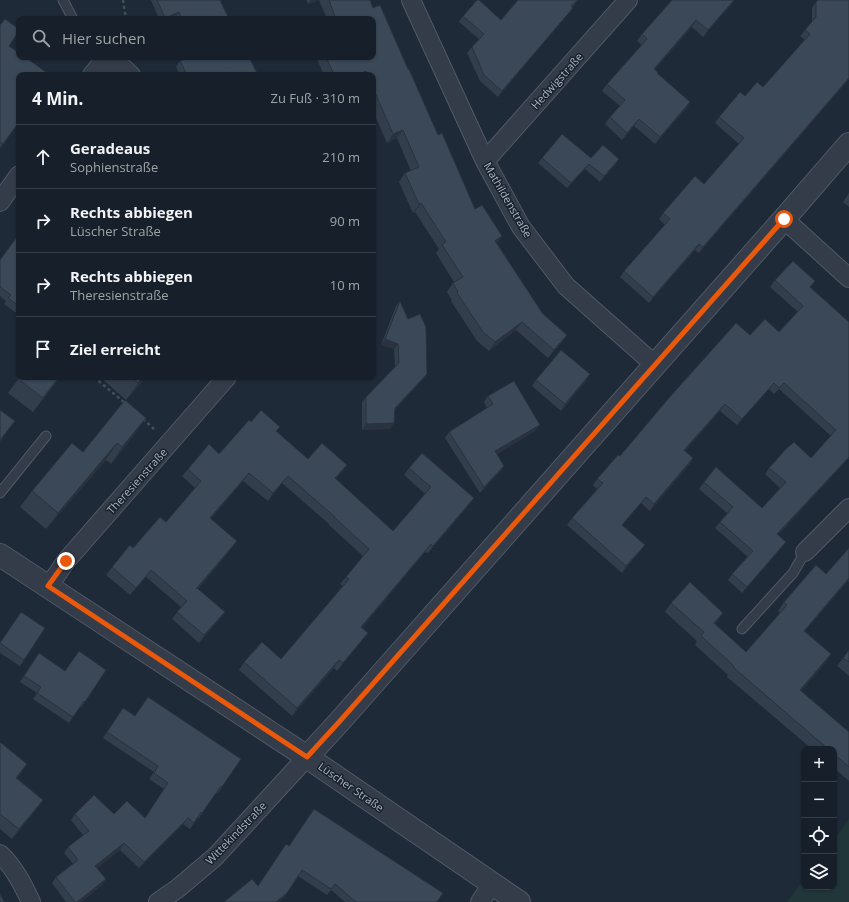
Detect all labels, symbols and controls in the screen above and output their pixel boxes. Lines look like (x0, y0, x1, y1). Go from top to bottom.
search box (16, 16, 376, 60)
icon: search (30, 27, 52, 49)
text: Hier suchen (62, 28, 146, 48)
street label: Hedwigstraße (527, 49, 586, 112)
text: 4 Min. (32, 87, 83, 110)
text: Zu Fuß · 310 m (271, 89, 360, 107)
text: Geradeaus (70, 138, 150, 158)
icon: ahead (32, 146, 54, 168)
text: 210 m (322, 148, 360, 166)
text: Sophienstraße (70, 158, 158, 176)
street label: Mathildenstraße (481, 159, 536, 240)
text: Rechts abbiegen (70, 202, 193, 222)
icon: right (32, 210, 54, 232)
route start (775, 210, 793, 228)
text: 90 m (330, 212, 360, 230)
text: Lüscher Straße (70, 222, 161, 240)
text: Rechts abbiegen (70, 266, 193, 286)
icon: right (32, 274, 54, 296)
text: 10 m (330, 276, 360, 294)
text: Theresienstraße (70, 286, 169, 304)
icon: arrive (32, 338, 54, 360)
text: Ziel erreicht (70, 339, 161, 359)
street label: Theresienstraße (103, 445, 170, 517)
route end (57, 552, 75, 570)
map controls (801, 746, 837, 890)
button: + (801, 746, 837, 782)
street label: Lüscher Straße (315, 758, 387, 815)
button: − (801, 782, 837, 818)
street label: Wittekindstraße (202, 798, 269, 867)
button: locate (801, 818, 837, 854)
button: layers (801, 854, 837, 890)

